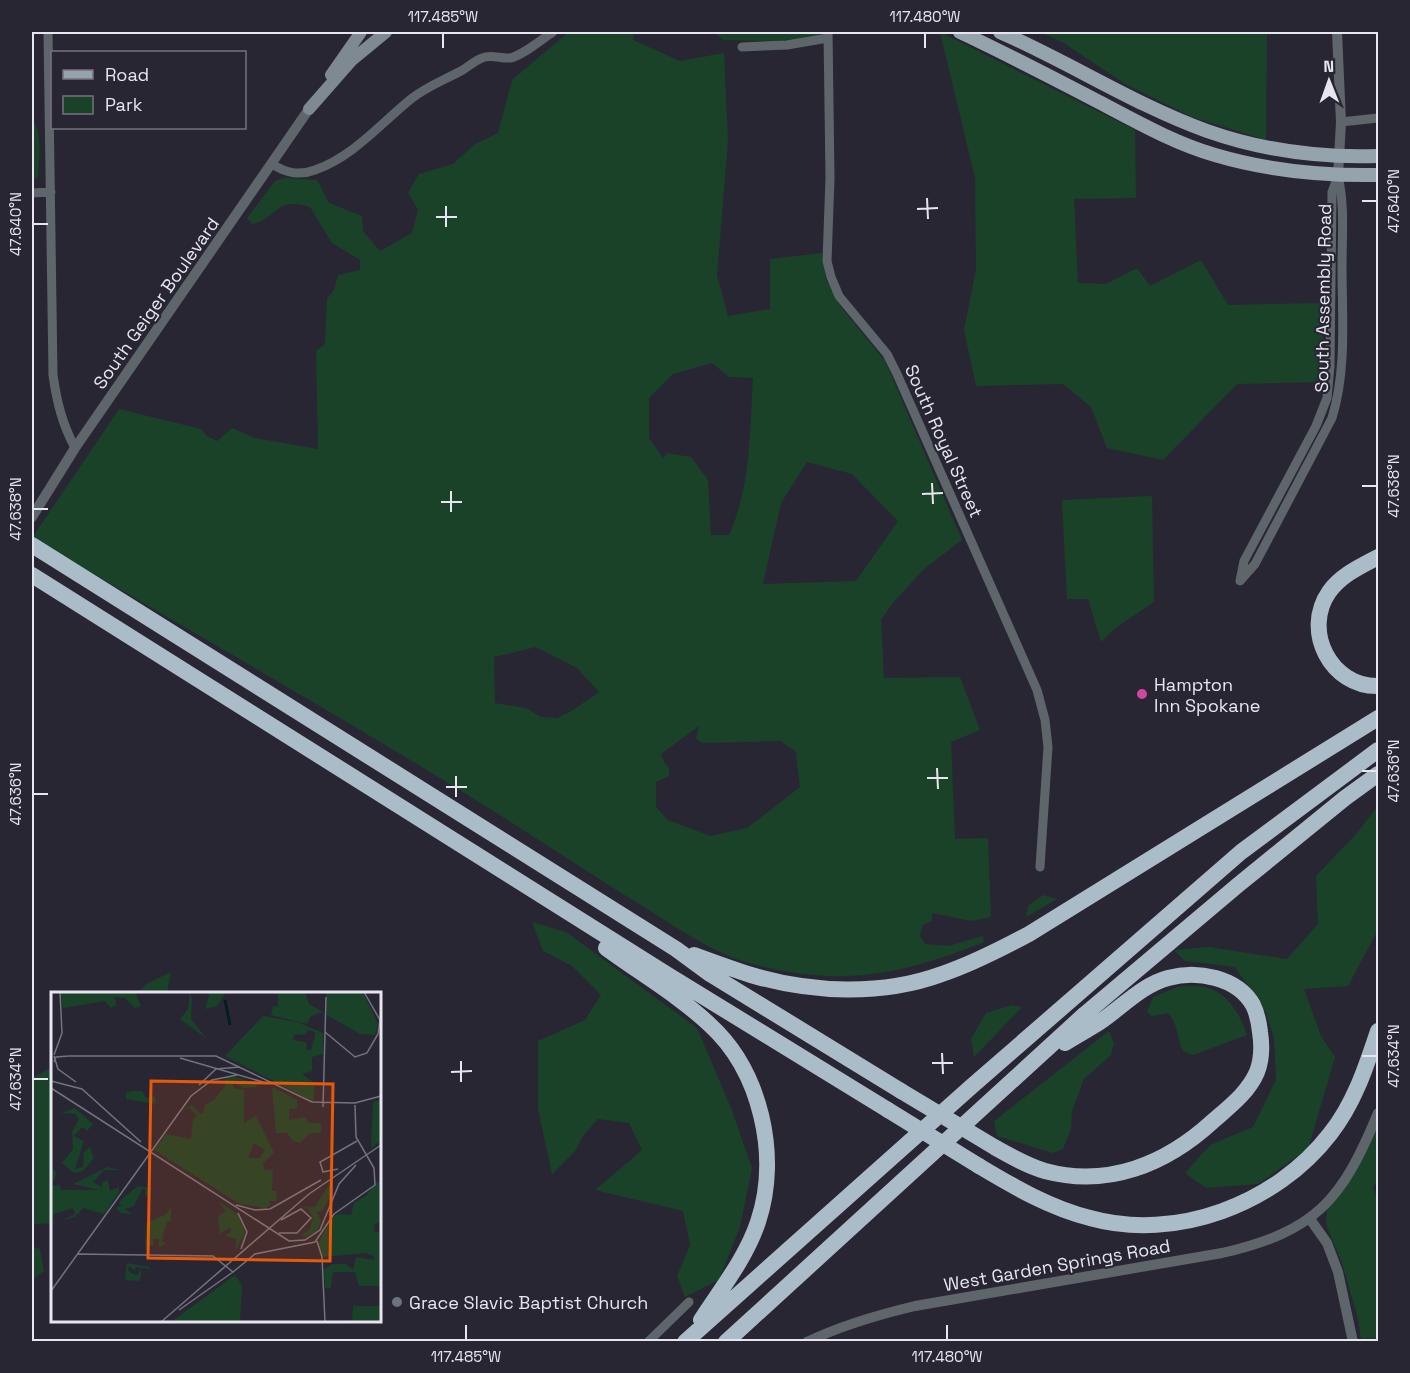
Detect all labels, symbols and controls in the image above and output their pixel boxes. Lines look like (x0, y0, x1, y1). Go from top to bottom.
text: 117.485°W (408, 7, 478, 26)
text: 117.480°W (890, 7, 960, 26)
legend (51, 51, 246, 129)
north arrow (1299, 51, 1359, 111)
text: N (1323, 56, 1334, 77)
text: Road (105, 63, 149, 86)
text: Park (105, 93, 143, 116)
text: 47.640°N (1384, 169, 1403, 233)
text: 47.640°N (6, 192, 25, 256)
street label: South Assembly Road (1310, 203, 1336, 393)
street label: South Geiger Boulevard (88, 213, 224, 393)
street label: South Royal Street (900, 361, 988, 521)
text: 47.638°N (1384, 454, 1403, 518)
text: 47.638°N (6, 477, 25, 541)
place label: Hampton Inn Spokane (1154, 673, 1260, 717)
marker: Hampton Inn Spokane (1135, 687, 1149, 701)
text: 47.636°N (1384, 739, 1403, 803)
text: 47.636°N (6, 762, 25, 826)
inset map (51, 992, 381, 1322)
text: 47.634°N (1384, 1024, 1403, 1088)
text: 47.634°N (6, 1047, 25, 1111)
street label: West Garden Springs Road (942, 1234, 1172, 1296)
place label: Grace Slavic Baptist Church (409, 1291, 648, 1314)
marker: Grace Slavic Baptist Church (390, 1295, 404, 1309)
text: 117.485°W (431, 1347, 501, 1366)
text: 117.480°W (912, 1347, 982, 1366)

